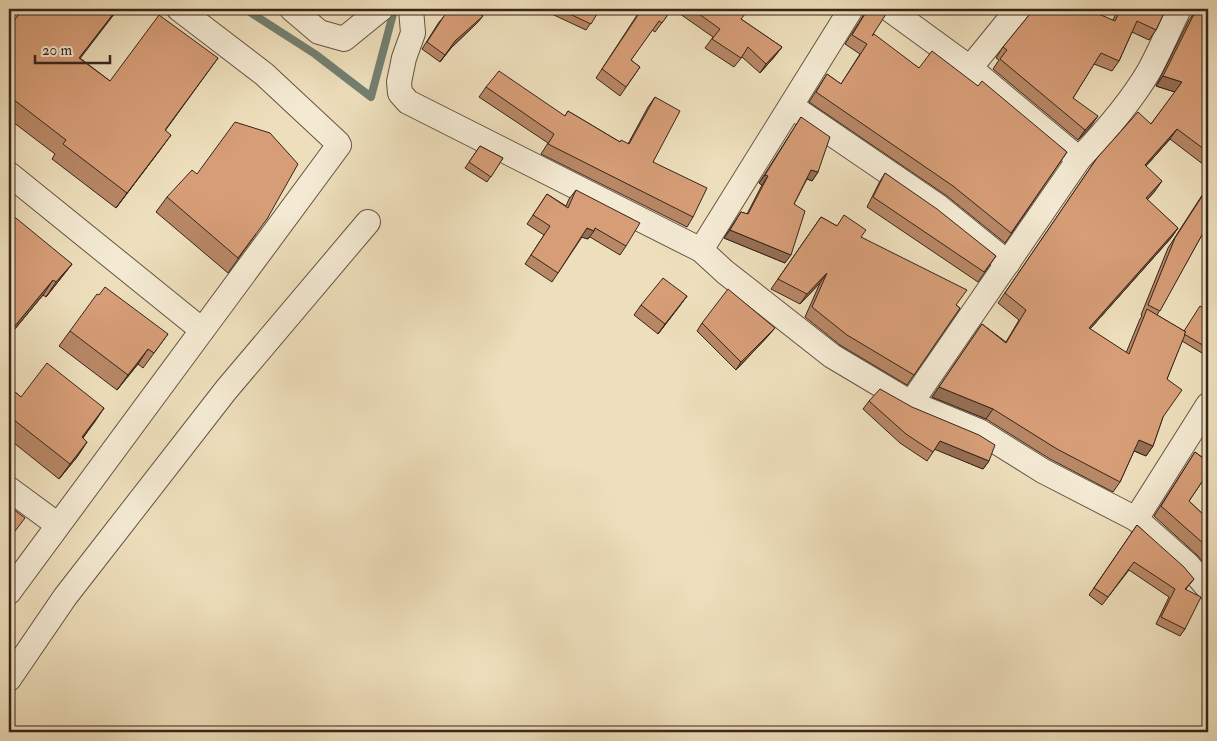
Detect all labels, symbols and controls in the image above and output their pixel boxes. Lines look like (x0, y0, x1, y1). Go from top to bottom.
scale bar (35, 32, 110, 64)
text: 20 m (42, 41, 72, 60)

